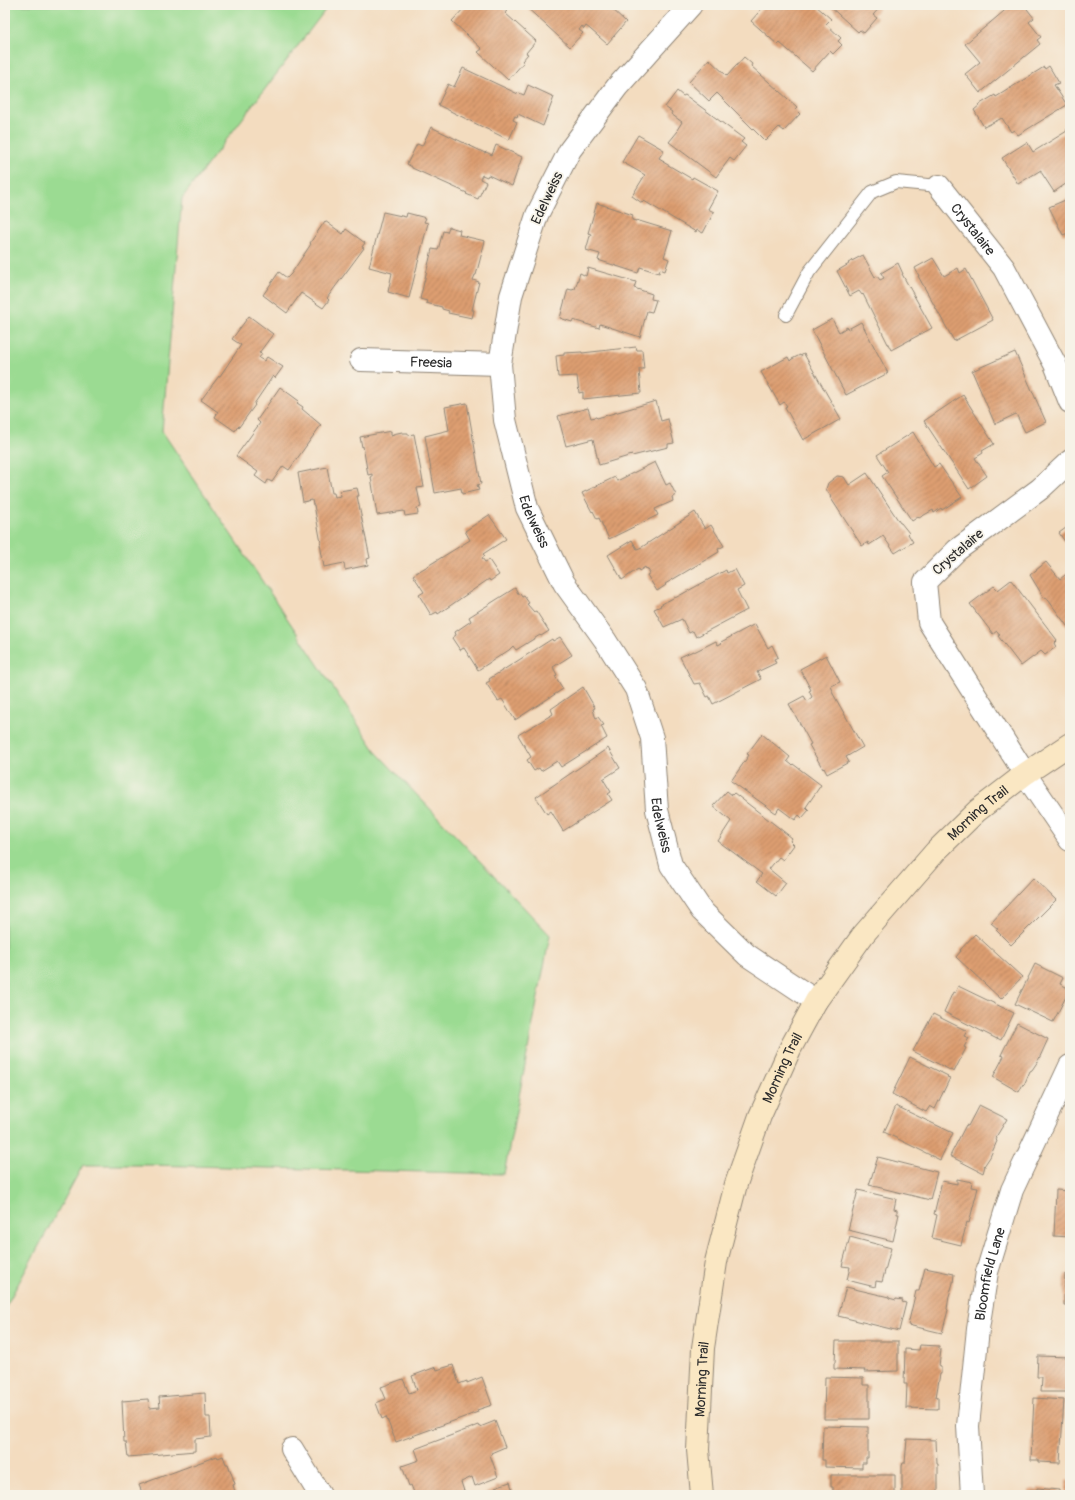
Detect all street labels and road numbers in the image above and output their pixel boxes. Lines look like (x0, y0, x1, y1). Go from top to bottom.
street label: Edelweiss (527, 168, 567, 227)
street label: Crystalaire (947, 200, 999, 259)
street label: Freesia (410, 353, 452, 371)
street label: Edelweiss (516, 494, 554, 551)
street label: Crystalaire (929, 525, 987, 579)
street label: Morning Trail (944, 781, 1012, 844)
street label: Edelweiss (648, 797, 676, 855)
street label: Morning Trail (758, 1030, 806, 1106)
street label: Bloomfield Lane (971, 1225, 1009, 1322)
street label: Morning Trail (691, 1340, 712, 1417)

